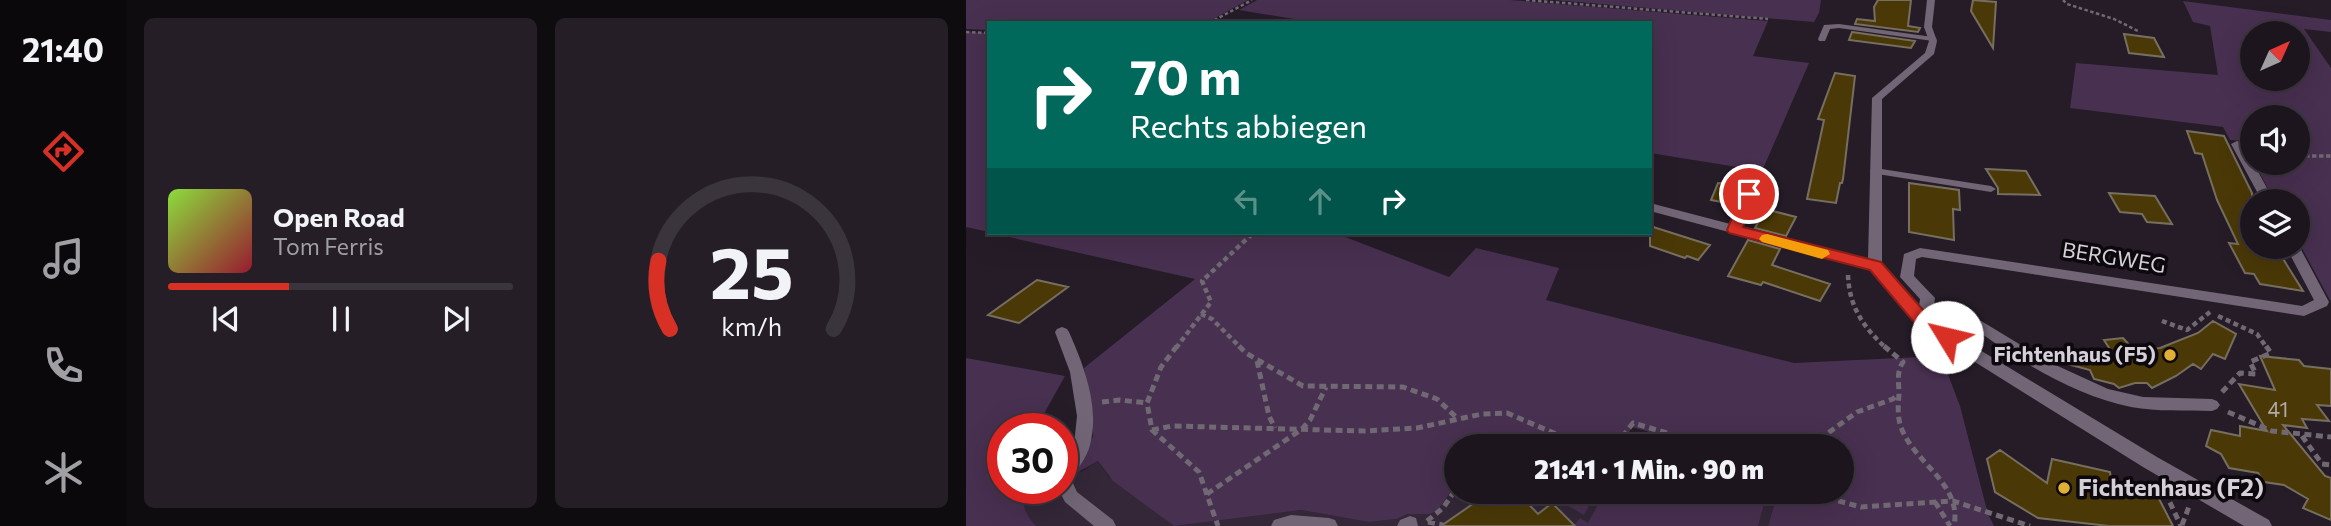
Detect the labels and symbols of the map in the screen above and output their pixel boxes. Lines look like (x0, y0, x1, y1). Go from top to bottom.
north arrow (2240, 21, 2310, 91)
pin (1719, 164, 1779, 224)
street label: BERGWEG (2061, 236, 2168, 277)
position arrow (1910, 300, 1984, 374)
place label: Fichtenhaus (F5) (1993, 341, 2156, 366)
marker: Fichtenhaus (F5) (2162, 347, 2178, 363)
house number: 41 (2268, 396, 2288, 421)
speed limit sign: 30 (987, 413, 1078, 504)
place label: Fichtenhaus (F2) (2078, 472, 2264, 501)
marker: Fichtenhaus (F2) (2056, 480, 2072, 496)

